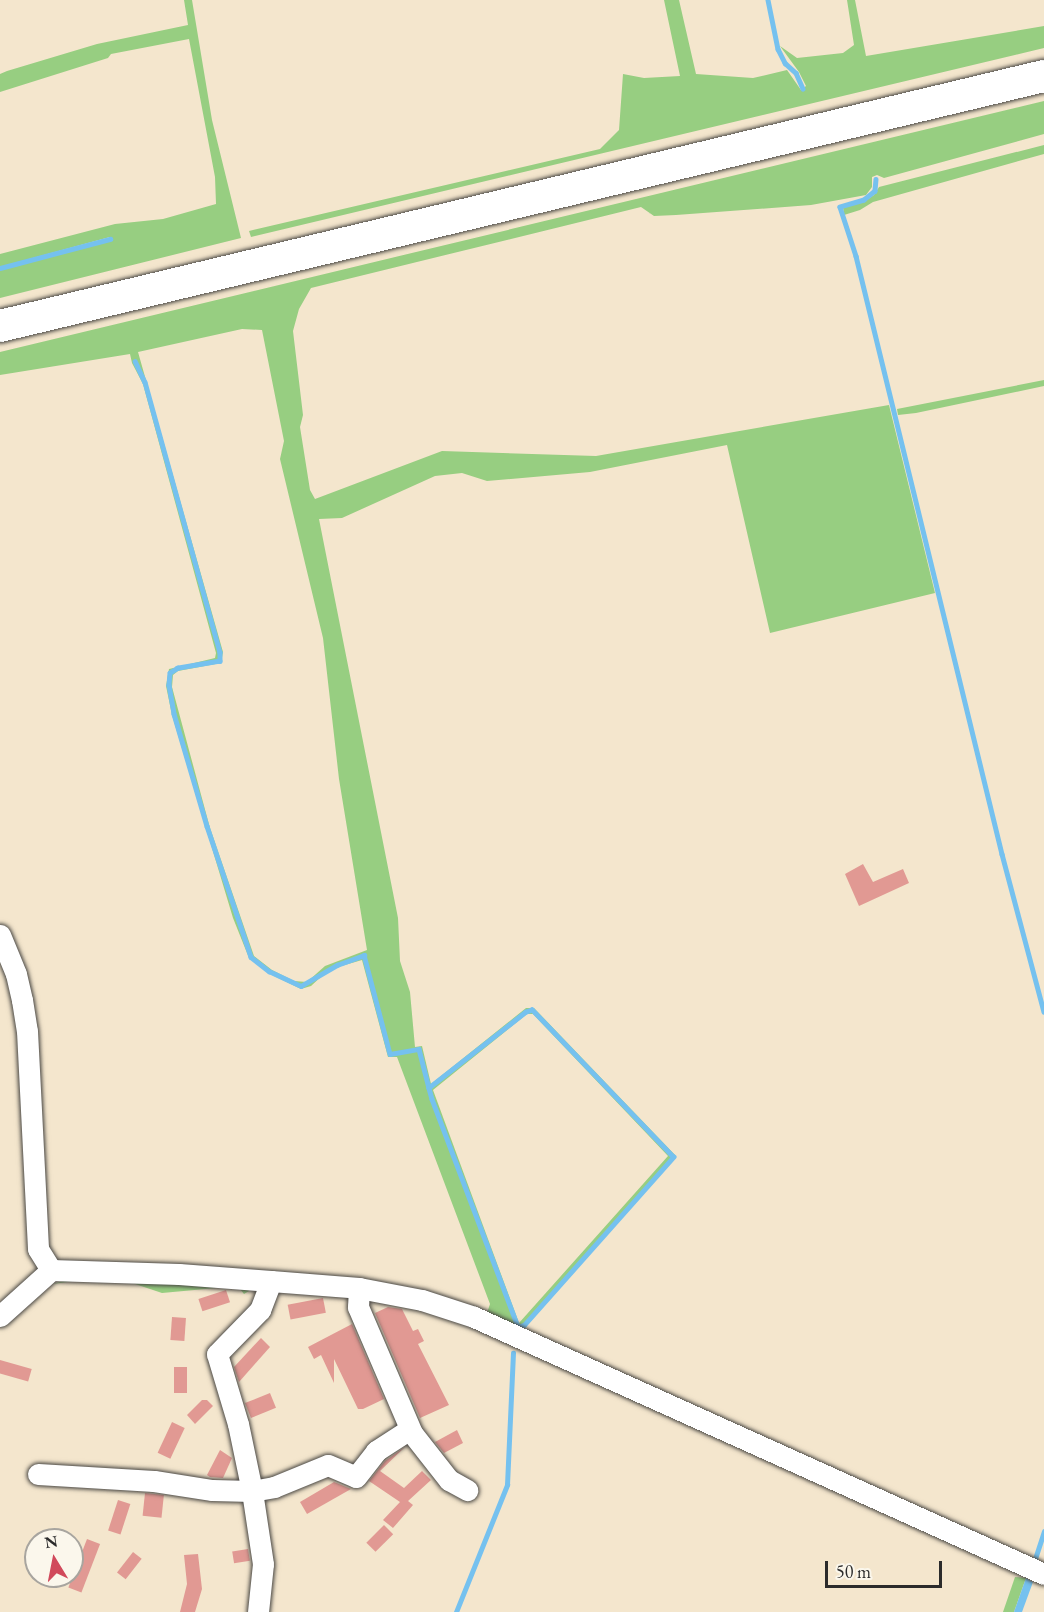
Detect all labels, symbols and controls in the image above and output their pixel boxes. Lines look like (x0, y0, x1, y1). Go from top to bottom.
north arrow (24, 1528, 84, 1588)
text: N (43, 1530, 59, 1553)
scale bar (828, 1549, 945, 1587)
text: 50 m (836, 1560, 871, 1583)

